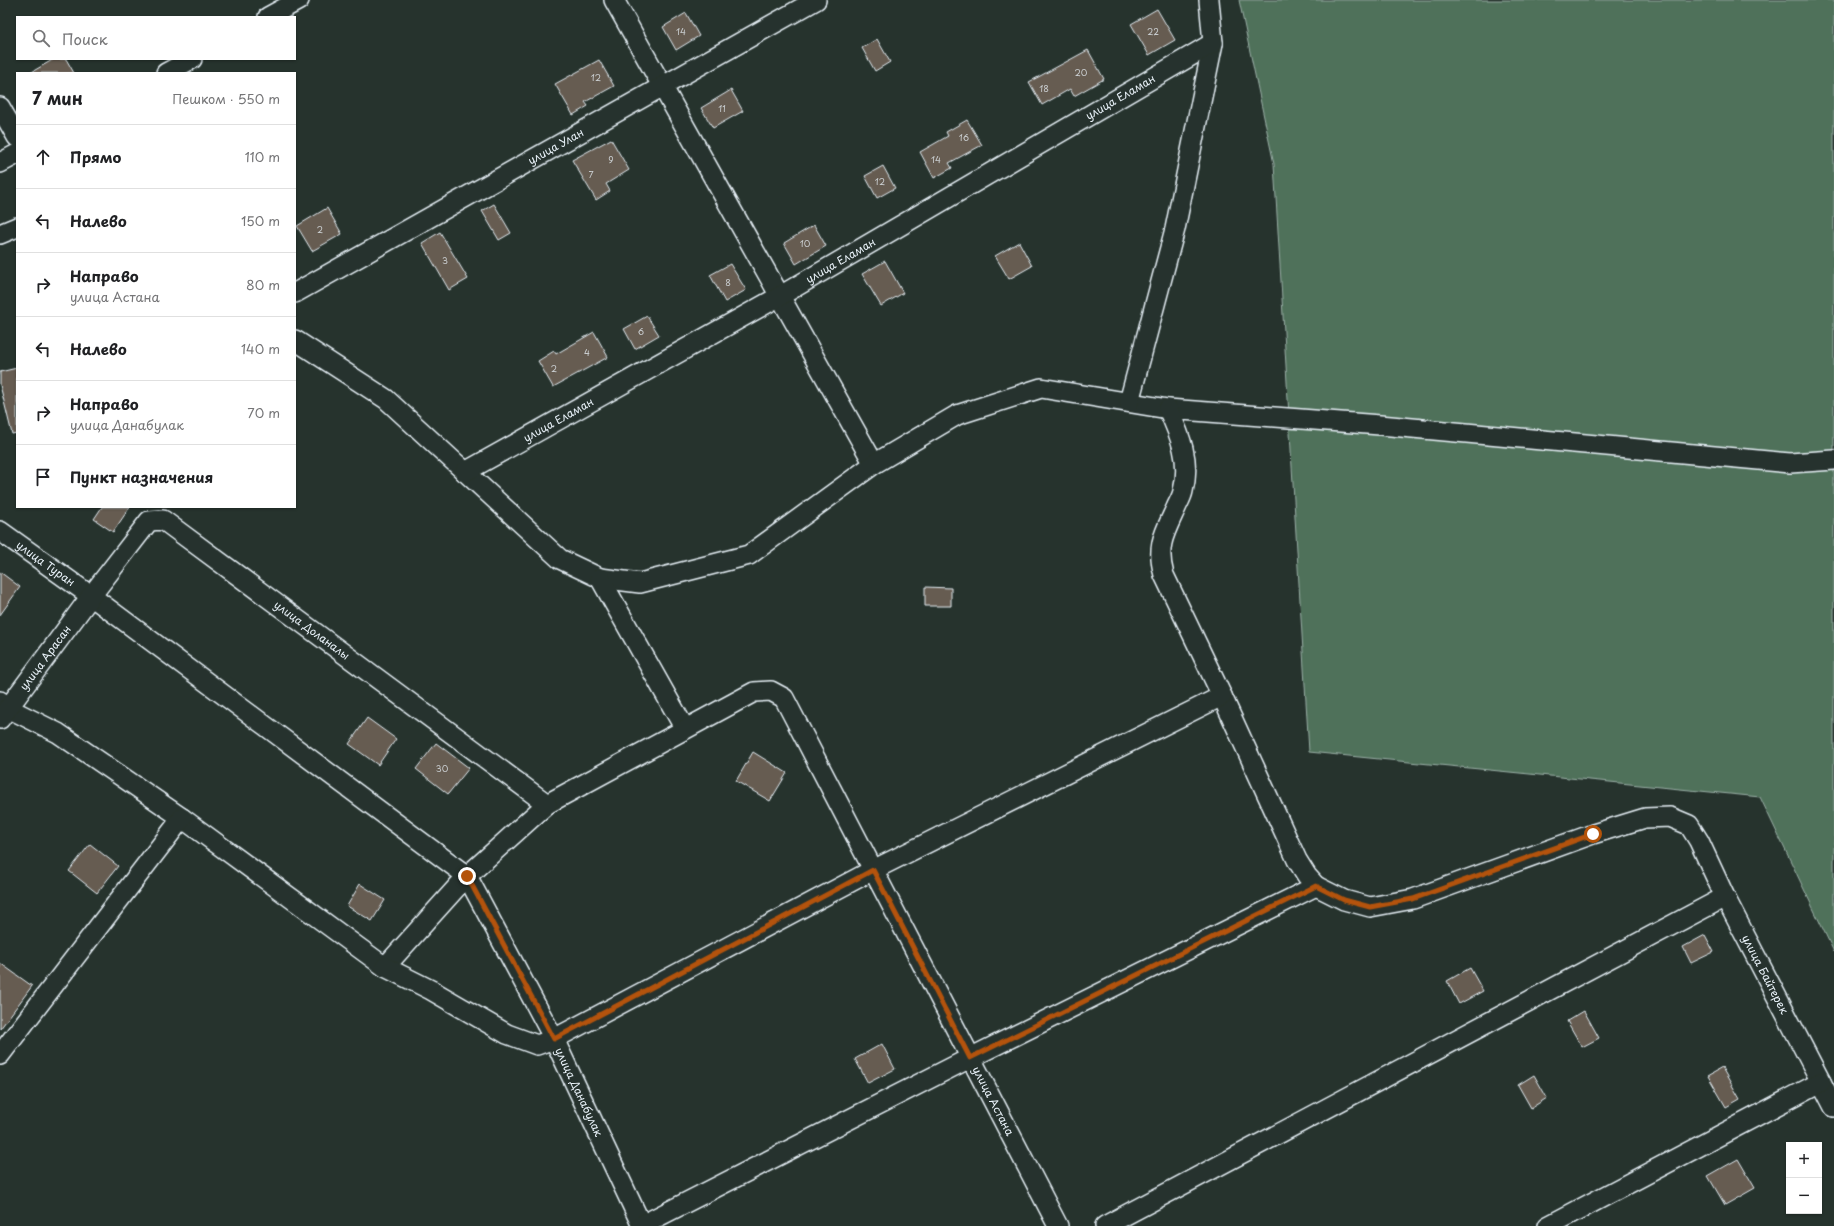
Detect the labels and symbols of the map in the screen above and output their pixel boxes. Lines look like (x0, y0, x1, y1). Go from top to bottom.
house number: 14 (676, 24, 686, 38)
house number: 22 (1147, 24, 1159, 38)
house number: 20 (1075, 65, 1088, 79)
house number: 12 (591, 70, 601, 84)
street label: улица Еламан (1082, 70, 1158, 124)
house number: 18 (1039, 81, 1049, 95)
house number: 11 (718, 101, 726, 115)
street label: улица Улан (524, 123, 586, 169)
house number: 16 (959, 130, 969, 144)
house number: 9 (608, 152, 614, 166)
house number: 14 (931, 152, 941, 166)
house number: 7 (588, 167, 594, 181)
house number: 12 (875, 174, 885, 188)
house number: 2 (317, 222, 323, 236)
street label: улица Еламан (802, 233, 879, 287)
house number: 10 (800, 236, 811, 250)
house number: 3 (442, 253, 448, 267)
house number: 8 (725, 275, 731, 289)
house number: 6 (638, 324, 644, 338)
house number: 4 (584, 345, 590, 359)
house number: 2 (551, 361, 557, 375)
street label: улица Еламан (520, 393, 597, 446)
street label: улица Туран (13, 536, 79, 590)
street label: улица Доланалы (271, 596, 354, 663)
street label: улица Арасан (15, 622, 75, 694)
house number: 30 (436, 761, 449, 775)
route start (1584, 825, 1602, 843)
route end (458, 867, 476, 885)
street label: улица Байтерек (1738, 932, 1794, 1017)
street label: улица Данабулак (551, 1045, 608, 1140)
street label: улица Астана (969, 1063, 1019, 1138)

